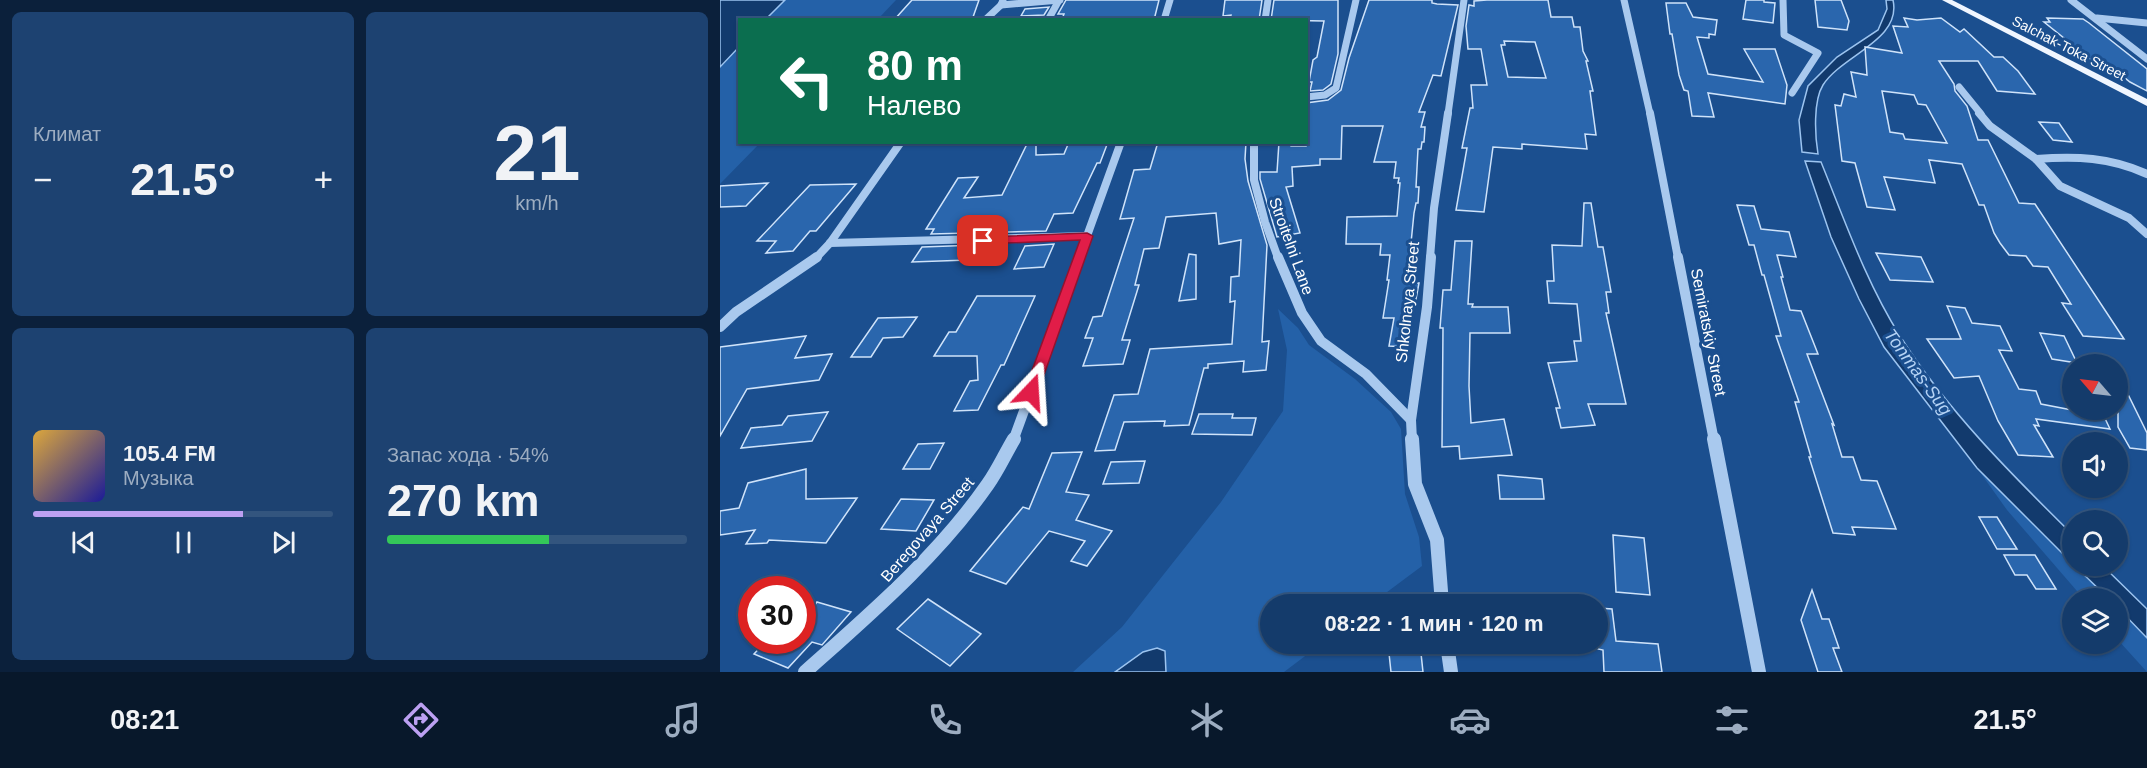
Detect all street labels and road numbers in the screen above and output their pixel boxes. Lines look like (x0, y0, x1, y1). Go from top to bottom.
street label: Salchak-Toka Street (2010, 12, 2129, 84)
street label: Stroitelni Lane (1266, 195, 1317, 297)
street label: Shkolnaya Street (1393, 240, 1422, 364)
street label: Semiratskiy Street (1688, 267, 1729, 398)
street label: Beregovaya Street (877, 473, 978, 585)

